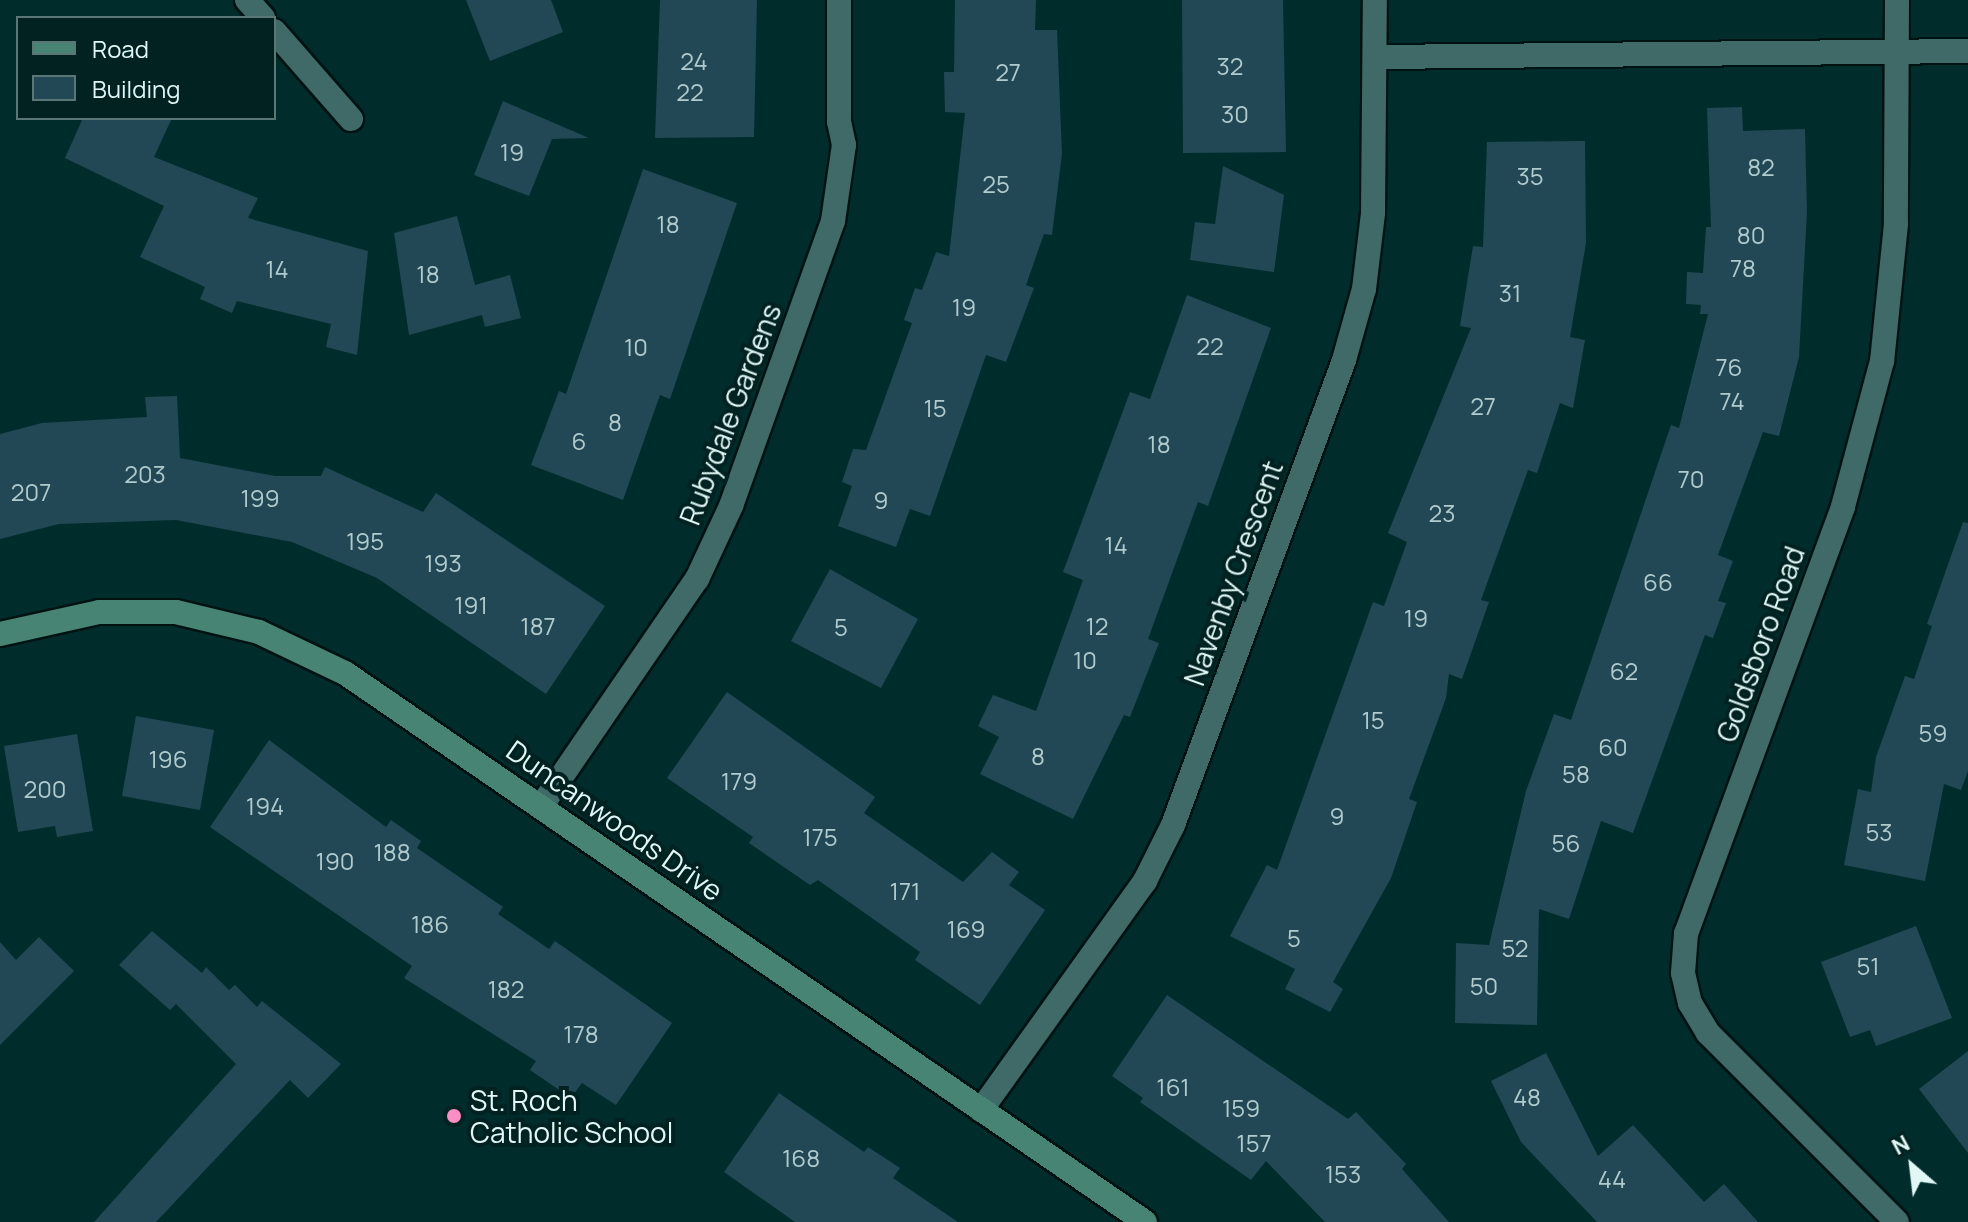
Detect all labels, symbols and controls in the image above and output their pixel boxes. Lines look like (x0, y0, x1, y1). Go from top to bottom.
legend (16, 16, 276, 120)
text: Road (92, 32, 149, 65)
house number: 24 (680, 47, 708, 75)
house number: 32 (1217, 52, 1243, 80)
house number: 27 (995, 58, 1021, 86)
text: Building (92, 72, 180, 105)
house number: 22 (676, 78, 704, 106)
house number: 30 (1221, 100, 1249, 128)
house number: 19 (500, 138, 524, 166)
house number: 82 (1747, 153, 1775, 181)
house number: 35 (1516, 162, 1544, 190)
house number: 25 (982, 170, 1010, 198)
house number: 18 (656, 210, 680, 238)
house number: 80 (1737, 221, 1765, 249)
house number: 78 (1730, 254, 1756, 282)
house number: 14 (265, 255, 289, 283)
house number: 18 (416, 260, 440, 288)
house number: 31 (1499, 279, 1521, 307)
house number: 19 (952, 293, 976, 321)
street label: Rubydale Gardens (672, 299, 788, 529)
house number: 22 (1196, 332, 1224, 360)
house number: 10 (624, 333, 648, 361)
house number: 76 (1716, 353, 1742, 381)
house number: 74 (1719, 387, 1745, 415)
house number: 27 (1470, 392, 1496, 420)
house number: 15 (923, 394, 947, 422)
house number: 8 (608, 408, 622, 436)
house number: 6 (572, 427, 586, 455)
house number: 18 (1147, 430, 1171, 458)
street label: Navenby Crescent (1177, 456, 1289, 690)
house number: 203 (124, 460, 166, 488)
house number: 70 (1678, 465, 1704, 493)
house number: 207 (11, 478, 51, 506)
house number: 199 (240, 484, 280, 512)
house number: 9 (874, 486, 888, 514)
house number: 23 (1429, 499, 1455, 527)
house number: 195 (346, 527, 384, 555)
house number: 14 (1104, 531, 1128, 559)
street label: Goldsboro Road (1709, 542, 1811, 746)
house number: 193 (424, 549, 462, 577)
house number: 66 (1643, 568, 1673, 596)
house number: 191 (454, 591, 488, 619)
house number: 19 (1404, 604, 1428, 632)
house number: 187 (520, 612, 556, 640)
house number: 12 (1085, 612, 1109, 640)
house number: 5 (834, 613, 848, 641)
house number: 10 (1073, 646, 1097, 674)
house number: 62 (1610, 657, 1638, 685)
house number: 15 (1361, 706, 1385, 734)
house number: 59 (1919, 719, 1947, 747)
street label: Duncanwoods Drive (501, 733, 729, 907)
house number: 60 (1598, 733, 1628, 761)
house number: 8 (1031, 742, 1045, 770)
house number: 196 (148, 745, 188, 773)
house number: 58 (1562, 760, 1590, 788)
house number: 179 (721, 767, 757, 795)
house number: 200 (24, 775, 66, 803)
house number: 194 (246, 792, 284, 820)
house number: 9 (1330, 802, 1344, 830)
house number: 53 (1865, 818, 1893, 846)
house number: 175 (802, 823, 838, 851)
house number: 56 (1552, 829, 1580, 857)
house number: 188 (373, 838, 411, 866)
house number: 190 (316, 847, 354, 875)
house number: 171 (890, 877, 920, 905)
house number: 186 (411, 910, 449, 938)
house number: 169 (947, 915, 985, 943)
house number: 5 (1287, 924, 1301, 952)
house number: 52 (1502, 934, 1528, 962)
house number: 51 (1856, 952, 1880, 980)
house number: 50 (1470, 972, 1498, 1000)
house number: 182 (488, 975, 524, 1003)
house number: 178 (563, 1020, 599, 1048)
house number: 161 (1156, 1073, 1190, 1101)
place label: St. Roch Catholic School (470, 1083, 673, 1149)
house number: 48 (1513, 1083, 1541, 1111)
house number: 159 (1222, 1094, 1260, 1122)
marker: St. Roch Catholic School (445, 1107, 463, 1125)
north arrow (1872, 1126, 1952, 1206)
text: N (1887, 1128, 1915, 1162)
house number: 157 (1236, 1129, 1272, 1157)
house number: 168 (782, 1144, 820, 1172)
house number: 153 (1325, 1160, 1361, 1188)
house number: 44 (1598, 1165, 1626, 1193)

